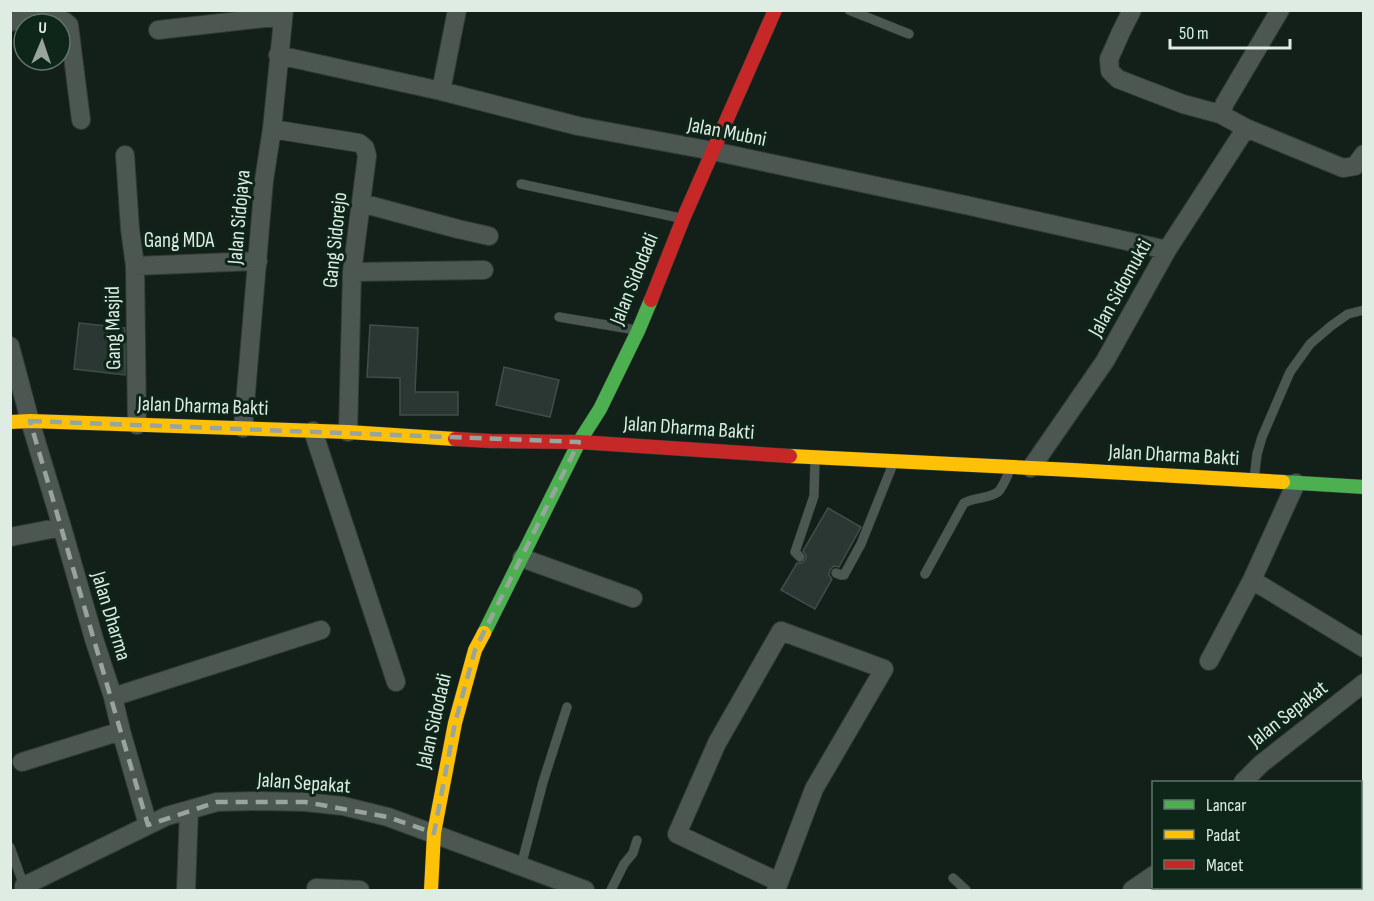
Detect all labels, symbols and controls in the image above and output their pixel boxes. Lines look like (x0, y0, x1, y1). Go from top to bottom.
north arrow (12, 12, 72, 72)
scale bar (1170, 12, 1290, 50)
text: U (38, 19, 47, 38)
text: 50 m (1179, 23, 1209, 44)
street label: Jalan Mubni (685, 112, 768, 152)
street label: Jalan Sidojaya (222, 169, 256, 266)
street label: Gang Sidorejo (318, 191, 352, 289)
street label: Gang MDA (144, 228, 215, 253)
street label: Jalan Sidodadi (604, 230, 664, 329)
street label: Jalan Sidomukti (1082, 235, 1157, 342)
street label: Gang Masjid (100, 286, 126, 370)
street label: Jalan Dharma Bakti (136, 391, 269, 421)
street label: Jalan Dharma Bakti (622, 411, 755, 445)
street label: Jalan Dharma Bakti (1107, 439, 1240, 471)
street label: Jalan Dharma (85, 568, 136, 664)
street label: Jalan Sidodadi (411, 671, 457, 772)
street label: Jalan Sepakat (1243, 675, 1333, 753)
street label: Jalan Sepakat (256, 767, 351, 799)
legend (1152, 781, 1362, 889)
text: Lancar (1206, 795, 1246, 816)
text: Padat (1206, 825, 1241, 846)
text: Macet (1206, 855, 1244, 876)

